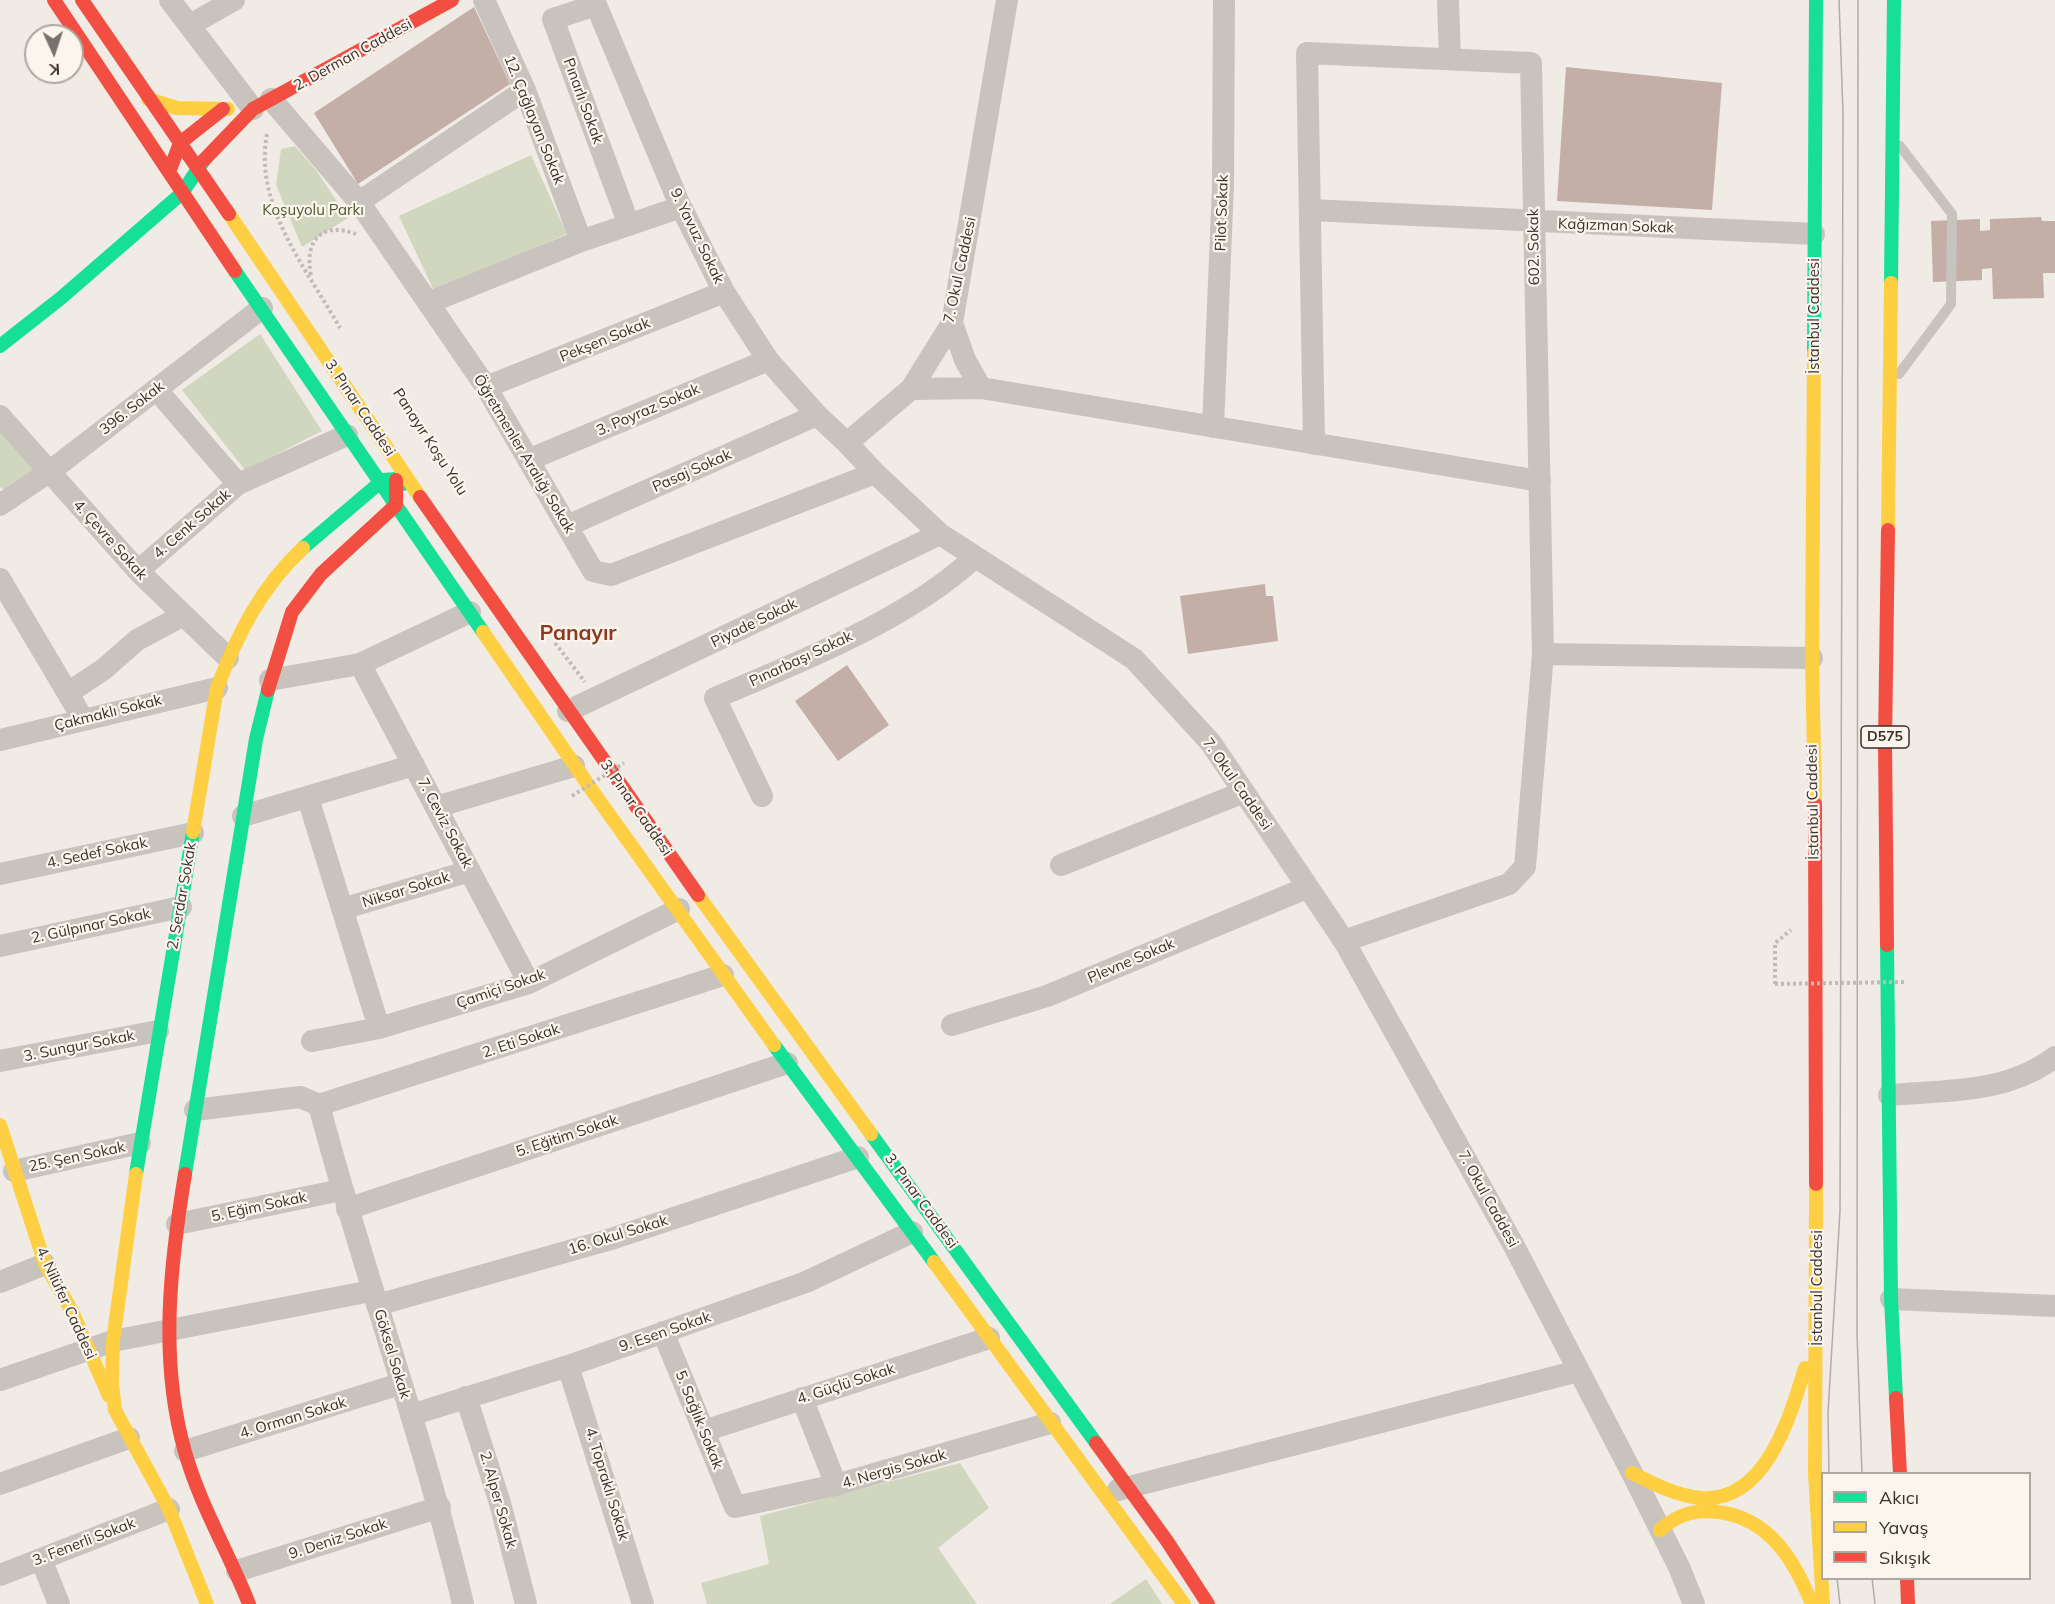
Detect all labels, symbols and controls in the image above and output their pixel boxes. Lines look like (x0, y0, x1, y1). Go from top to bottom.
street label: 2. Derman Caddesi (291, 15, 415, 95)
north arrow (24, 24, 84, 84)
street label: 12. Çağlayan Sokak (500, 53, 568, 187)
street label: Pınarlı Sokak (559, 56, 607, 146)
text: K (49, 60, 61, 80)
street label: Pilot Sokak (1212, 174, 1232, 252)
street label: 9. Yavuz Sokak (666, 185, 728, 287)
park label: Koşuyolu Parkı (262, 201, 364, 219)
street label: 602. Sokak (1524, 209, 1544, 285)
street label: 7. Okul Caddesi (940, 215, 980, 325)
street label: Kağızman Sokak (1558, 215, 1674, 237)
street label: İstanbul Caddesi (1805, 258, 1823, 374)
street label: Pekşen Sokak (557, 314, 653, 366)
street label: 3. Pınar Caddesi (321, 356, 399, 460)
street label: Öğretmenler Aralığı Sokak (469, 371, 579, 537)
street label: 396. Sokak (96, 377, 168, 439)
street label: 3. Poyraz Sokak (594, 380, 702, 440)
street label: Panayır Koşu Yolu (389, 385, 471, 499)
street label: Pasaj Sokak (650, 446, 734, 496)
street label: 4. Cenk Sokak (150, 485, 234, 563)
street label: 4. Çevre Sokak (69, 496, 151, 584)
street label: Piyade Sokak (708, 594, 800, 652)
district label: Panayır (539, 621, 617, 647)
street label: Pınarbaşı Sokak (747, 627, 855, 691)
street label: Çakmaklı Sokak (52, 691, 164, 735)
road number: D575 (1861, 726, 1909, 748)
street label: 7. Okul Caddesi (1199, 735, 1275, 833)
street label: İstanbul Caddesi (1803, 744, 1823, 860)
street label: 3. Pınar Caddesi (596, 757, 676, 859)
street label: 7. Ceviz Sokak (414, 775, 476, 871)
street label: 4. Sedef Sokak (45, 834, 149, 872)
street label: 2. Serdar Sokak (164, 841, 200, 951)
street label: Niksar Sokak (360, 868, 452, 912)
street label: 2. Gülpınar Sokak (30, 905, 152, 947)
street label: Plevne Sokak (1085, 935, 1177, 987)
street label: Çamiçi Sokak (454, 965, 548, 1013)
street label: 2. Eti Sokak (480, 1020, 562, 1062)
street label: 3. Sungur Sokak (22, 1026, 136, 1066)
street label: 5. Eğitim Sokak (514, 1111, 620, 1161)
street label: 25. Şen Sokak (27, 1138, 127, 1176)
street label: 7. Okul Caddesi (1454, 1147, 1522, 1251)
street label: 3. Pınar Caddesi (881, 1150, 961, 1252)
street label: 5. Eğim Sokak (210, 1188, 308, 1226)
street label: 16. Okul Sokak (566, 1211, 670, 1259)
street label: İstanbul Caddesi (1808, 1230, 1826, 1346)
street label: 4. Nilüfer Caddesi (32, 1244, 100, 1362)
street label: Göksel Sokak (370, 1307, 414, 1401)
street label: 9. Esen Sokak (617, 1308, 713, 1356)
street label: 4. Güçlü Sokak (795, 1360, 897, 1408)
street label: 5. Sağlık Sokak (671, 1368, 727, 1472)
street label: 4. Orman Sokak (238, 1393, 348, 1443)
street label: 4. Topraklı Sokak (581, 1425, 633, 1543)
street label: 4. Nergis Sokak (840, 1446, 948, 1492)
street label: 2. Alper Sokak (476, 1450, 520, 1550)
legend (1821, 1472, 2031, 1580)
text: Akıcı (1879, 1486, 1919, 1509)
street label: 3. Fenerli Sokak (30, 1514, 138, 1570)
street label: 9. Deniz Sokak (287, 1515, 389, 1563)
text: Yavaş (1879, 1516, 1928, 1539)
text: Sıkışık (1879, 1546, 1931, 1569)

